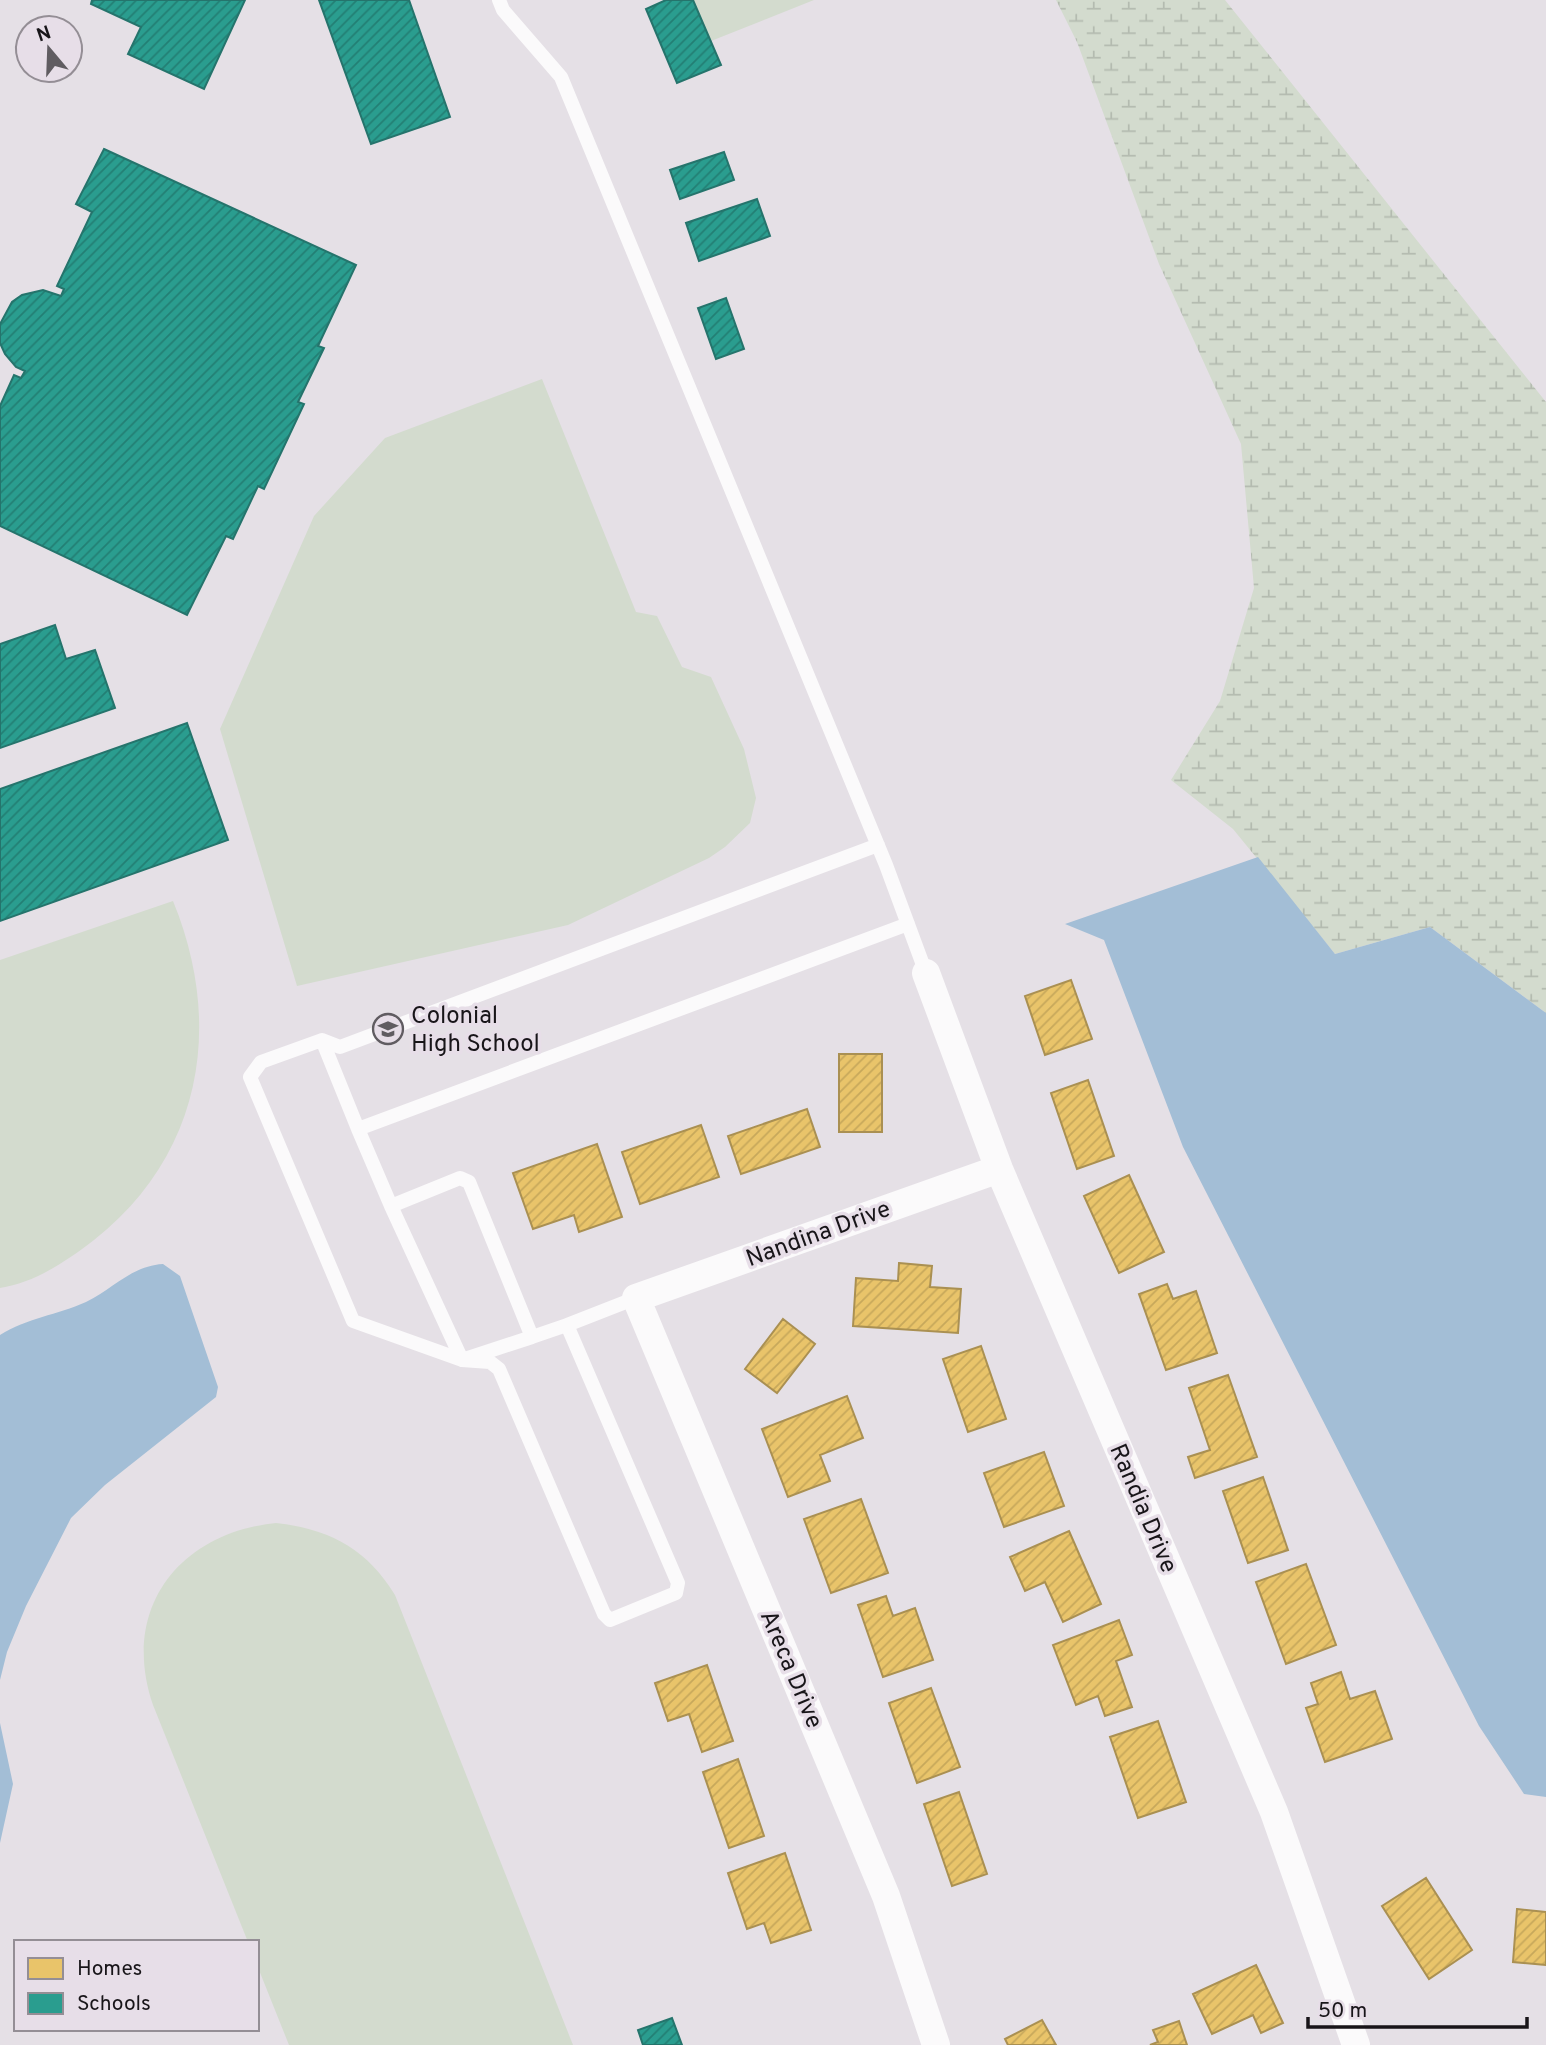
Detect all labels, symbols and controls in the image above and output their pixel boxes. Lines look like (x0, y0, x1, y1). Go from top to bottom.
north arrow (14, 14, 84, 84)
text: N (34, 21, 54, 48)
place label: Colonial High School (411, 1002, 540, 1060)
school or university icon: Colonial High School (371, 1012, 405, 1046)
street label: Nandina Drive (742, 1195, 895, 1275)
street label: Randia Drive (1102, 1440, 1183, 1578)
street label: Areca Drive (752, 1606, 828, 1733)
legend (14, 1940, 259, 2031)
text: Homes (77, 1956, 142, 1983)
scale bar (1308, 1986, 1527, 2030)
text: Schools (77, 1991, 151, 2018)
text: 50 m (1318, 1998, 1367, 2025)

